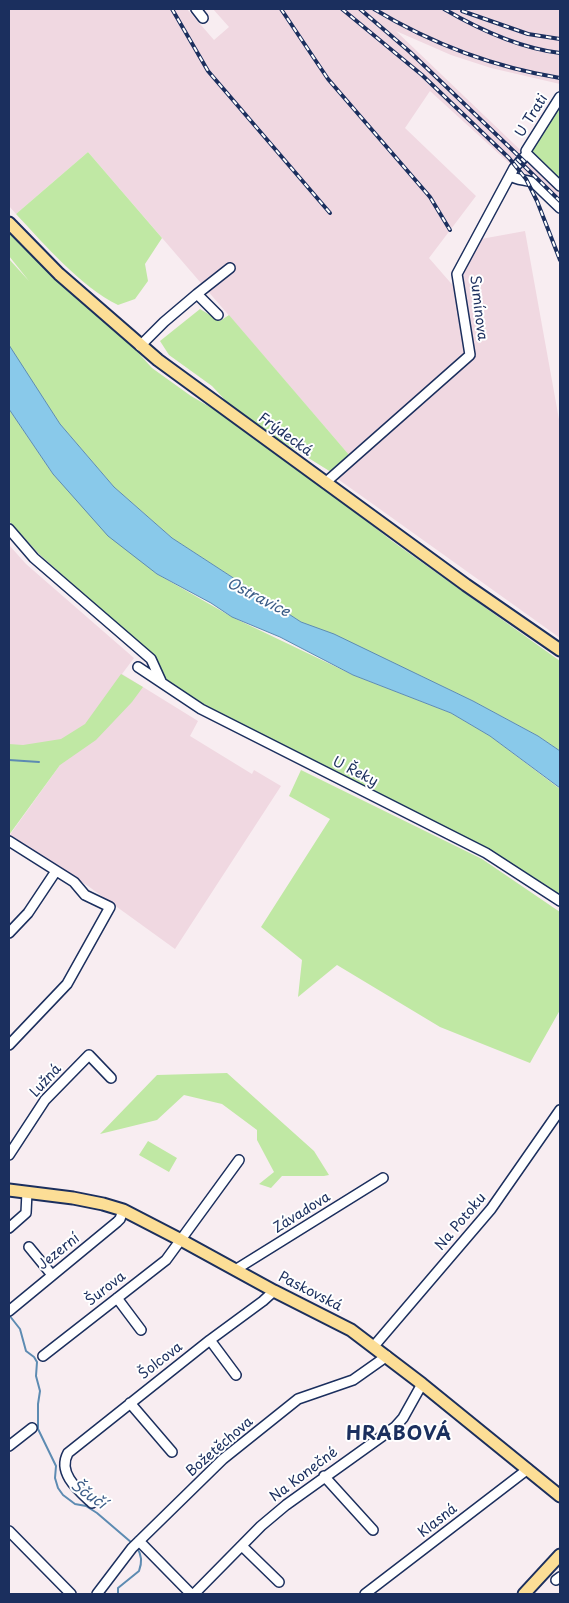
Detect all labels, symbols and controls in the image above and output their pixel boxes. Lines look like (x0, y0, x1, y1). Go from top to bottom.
street label: U Trati (512, 91, 552, 141)
street label: Sumínova (466, 274, 490, 342)
street label: Frýdecká (255, 410, 315, 460)
water label: Ostravice (224, 575, 292, 621)
street label: U Řeky (330, 753, 380, 791)
street label: Lužná (27, 1061, 65, 1101)
street label: Závadova (270, 1189, 334, 1237)
street label: Na Potoku (432, 1190, 490, 1254)
street label: Jezerní (35, 1230, 83, 1274)
street label: Šurova (83, 1268, 129, 1310)
street label: Paskovská (275, 1269, 345, 1315)
street label: Šolcova (136, 1339, 186, 1383)
street label: Božetěchova (183, 1414, 257, 1480)
district label: HRABOVÁ (345, 1424, 453, 1446)
street label: Na Konečné (267, 1444, 341, 1506)
water label: Ščučí (67, 1477, 109, 1513)
street label: Klasná (415, 1501, 461, 1541)

